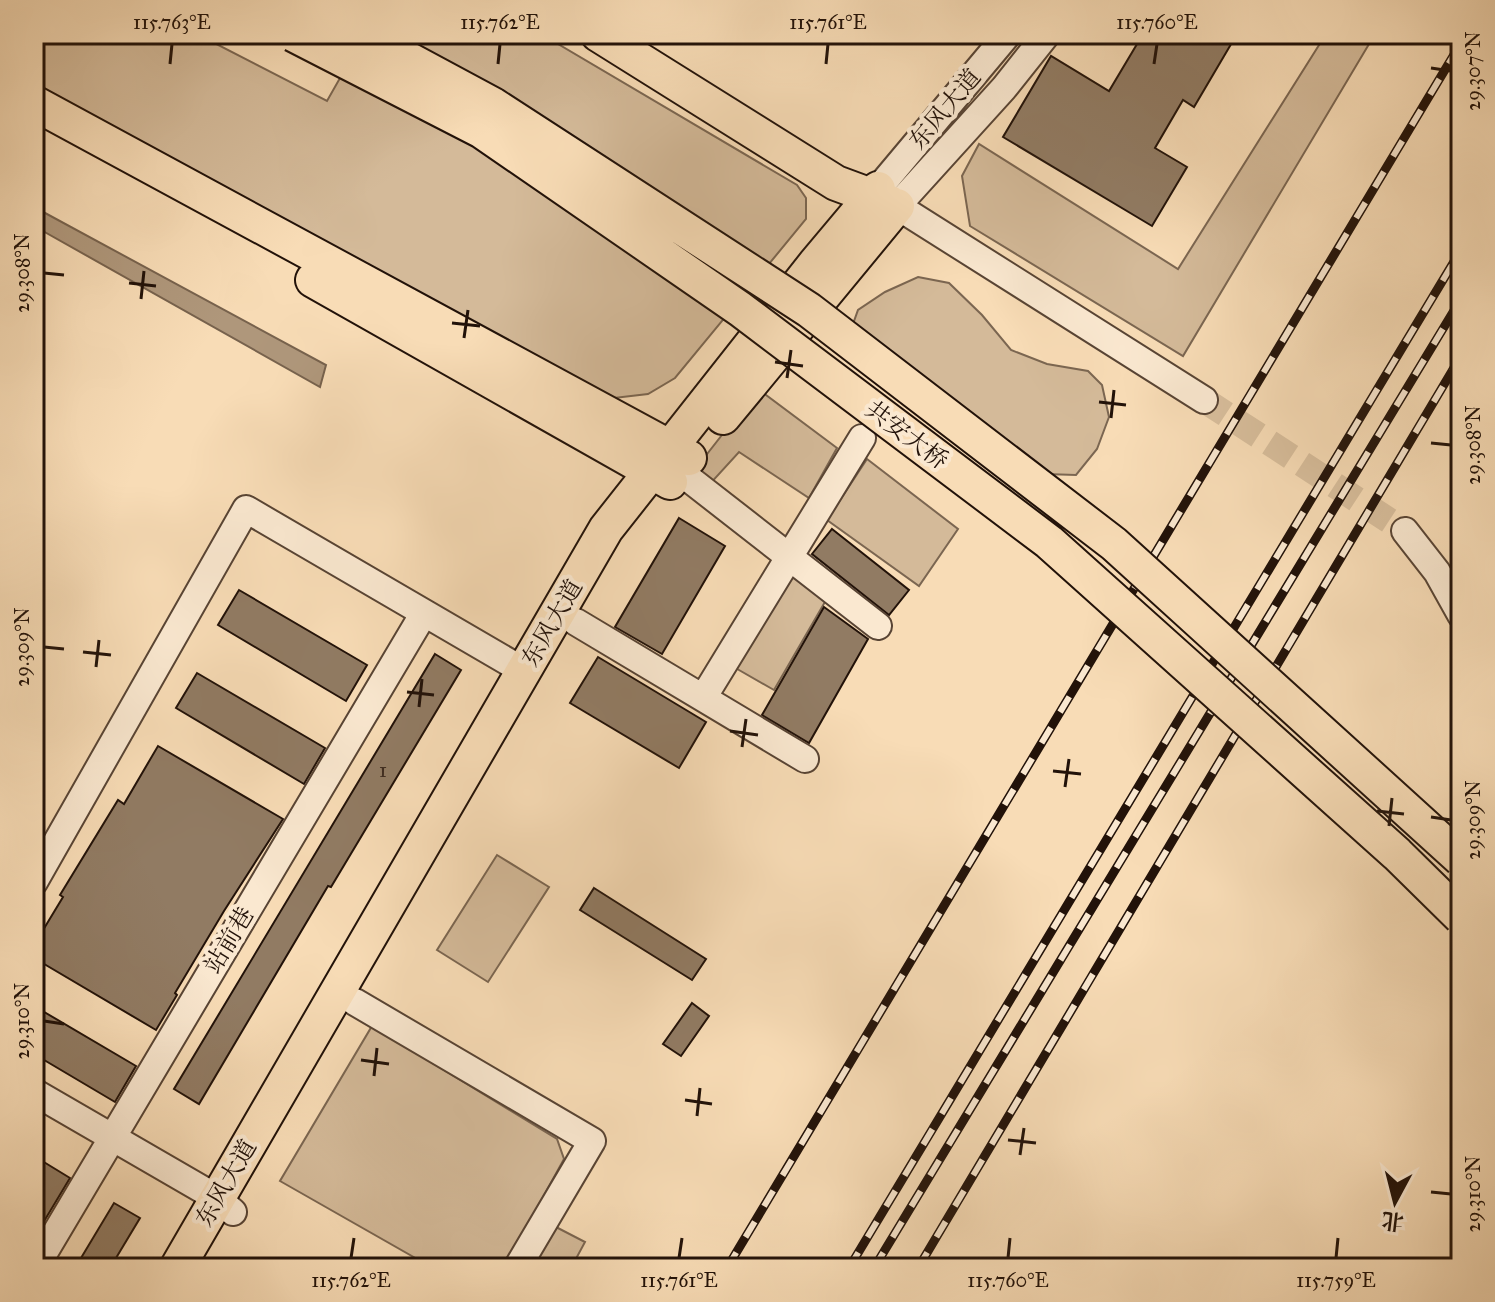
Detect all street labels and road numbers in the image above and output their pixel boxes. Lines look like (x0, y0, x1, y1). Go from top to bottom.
street label: 东风大道 (903, 63, 987, 155)
street label: 共安大桥 (860, 394, 954, 476)
street label: 东风大道 (515, 574, 589, 672)
street label: 站前巷 (198, 901, 260, 979)
street label: 东风大道 (189, 1134, 263, 1232)

